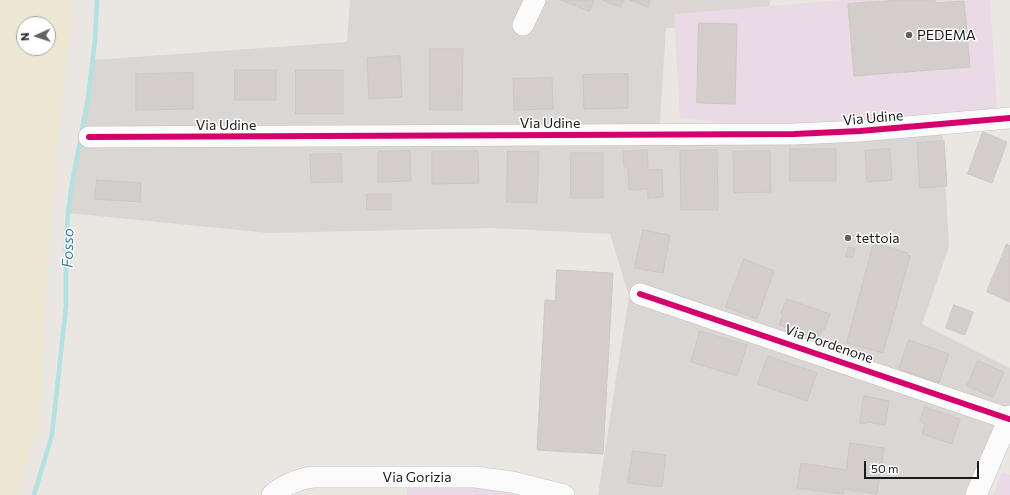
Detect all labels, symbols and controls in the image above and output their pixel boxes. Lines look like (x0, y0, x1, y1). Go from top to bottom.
north arrow (16, 16, 56, 56)
place label: PEDEMA (917, 27, 976, 43)
marker: PEDEMA (904, 30, 914, 40)
text: N (18, 32, 31, 41)
street label: Via Udine (842, 107, 904, 129)
street label: Via Udine (520, 115, 580, 131)
street label: Via Udine (196, 117, 256, 133)
water label: Fosso (59, 228, 77, 268)
place label: tettoia (856, 230, 900, 246)
marker: tettoia (843, 233, 853, 243)
street label: Via Pordenone (782, 321, 876, 367)
scale bar (866, 453, 981, 479)
text: 50 m (871, 461, 899, 475)
street label: Via Gorizia (383, 469, 451, 485)

